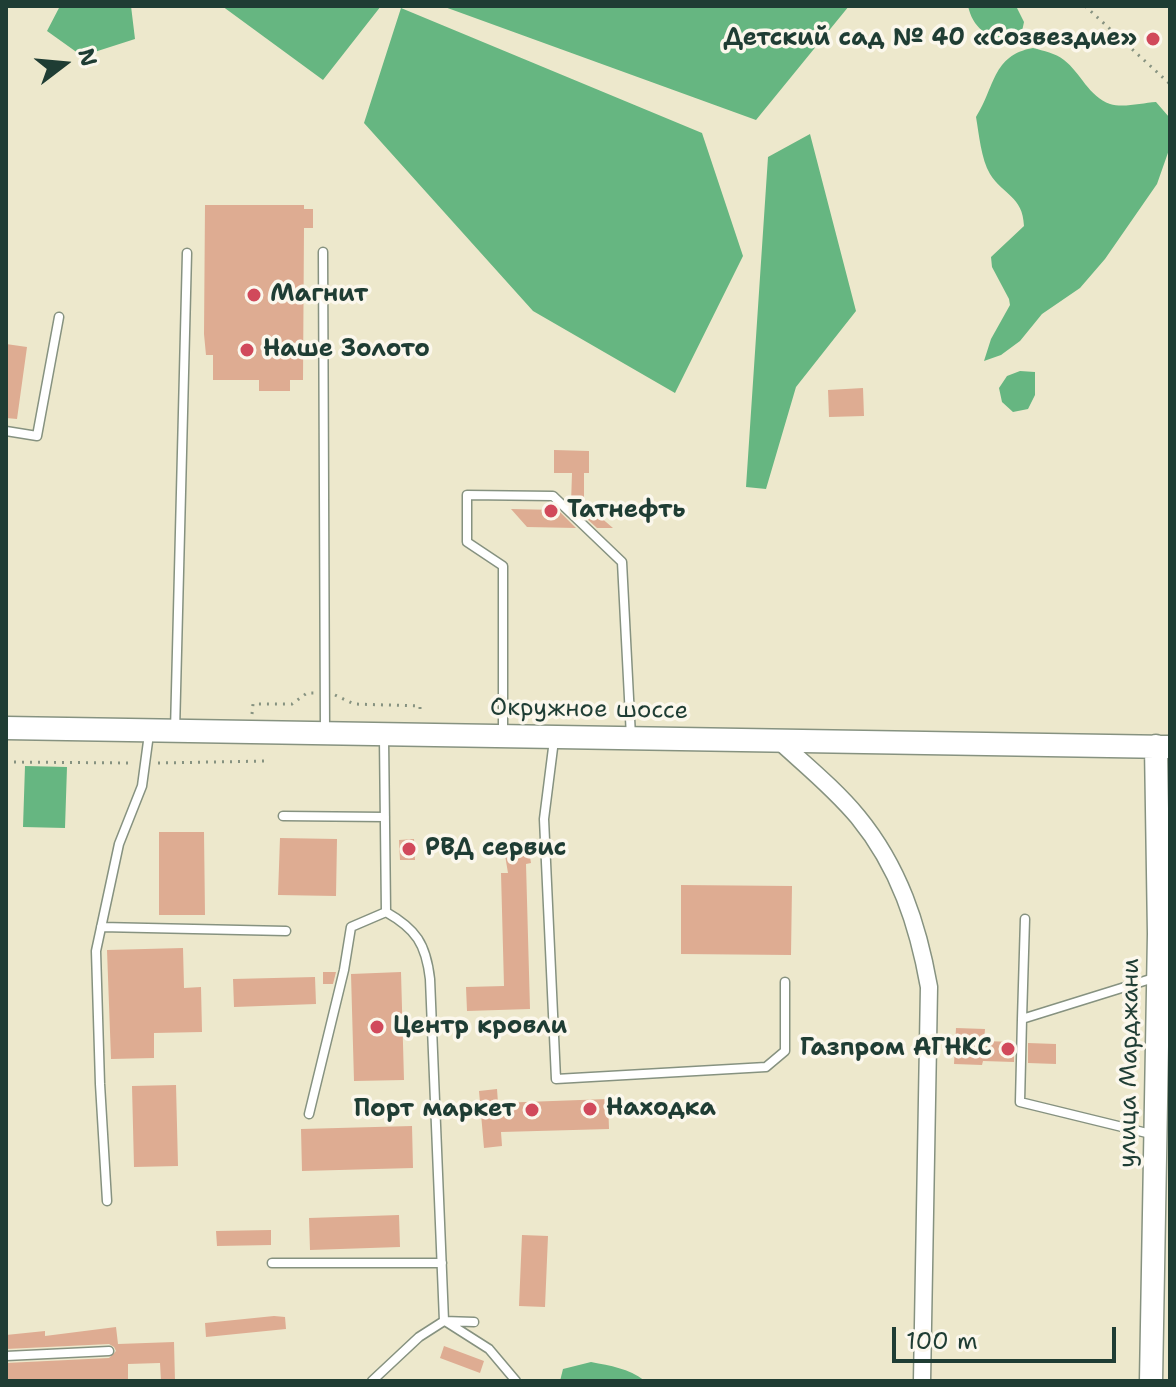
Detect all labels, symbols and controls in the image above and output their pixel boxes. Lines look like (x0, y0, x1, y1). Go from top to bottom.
north arrow (24, 24, 104, 104)
place label: Детский сад № 40 «Созвездие» (723, 25, 1137, 53)
marker: Детский сад № 40 «Созвездие» (1144, 30, 1162, 48)
text: N (71, 45, 104, 70)
place label: Магнит (270, 281, 368, 309)
marker: Магнит (245, 286, 263, 304)
place label: Наше Золото (263, 336, 430, 364)
marker: Наше Золото (238, 341, 256, 359)
place label: Татнефть (567, 497, 685, 525)
marker: Татнефть (542, 502, 560, 520)
street label: Окружное шоссе (490, 694, 688, 726)
place label: РВД сервис (425, 835, 566, 863)
marker: РВД сервис (400, 840, 418, 858)
street label: улица Марджани (1114, 958, 1146, 1168)
place label: Центр кровли (393, 1013, 567, 1041)
marker: Центр кровли (368, 1018, 386, 1036)
place label: Газпром АГНКС (800, 1035, 992, 1063)
marker: Газпром АГНКС (999, 1040, 1017, 1058)
place label: Находка (606, 1095, 716, 1123)
place label: Порт маркет (354, 1096, 516, 1124)
marker: Находка (581, 1100, 599, 1118)
marker: Порт маркет (523, 1101, 541, 1119)
scale bar (896, 1311, 1120, 1361)
text: 100 m (906, 1325, 978, 1357)

